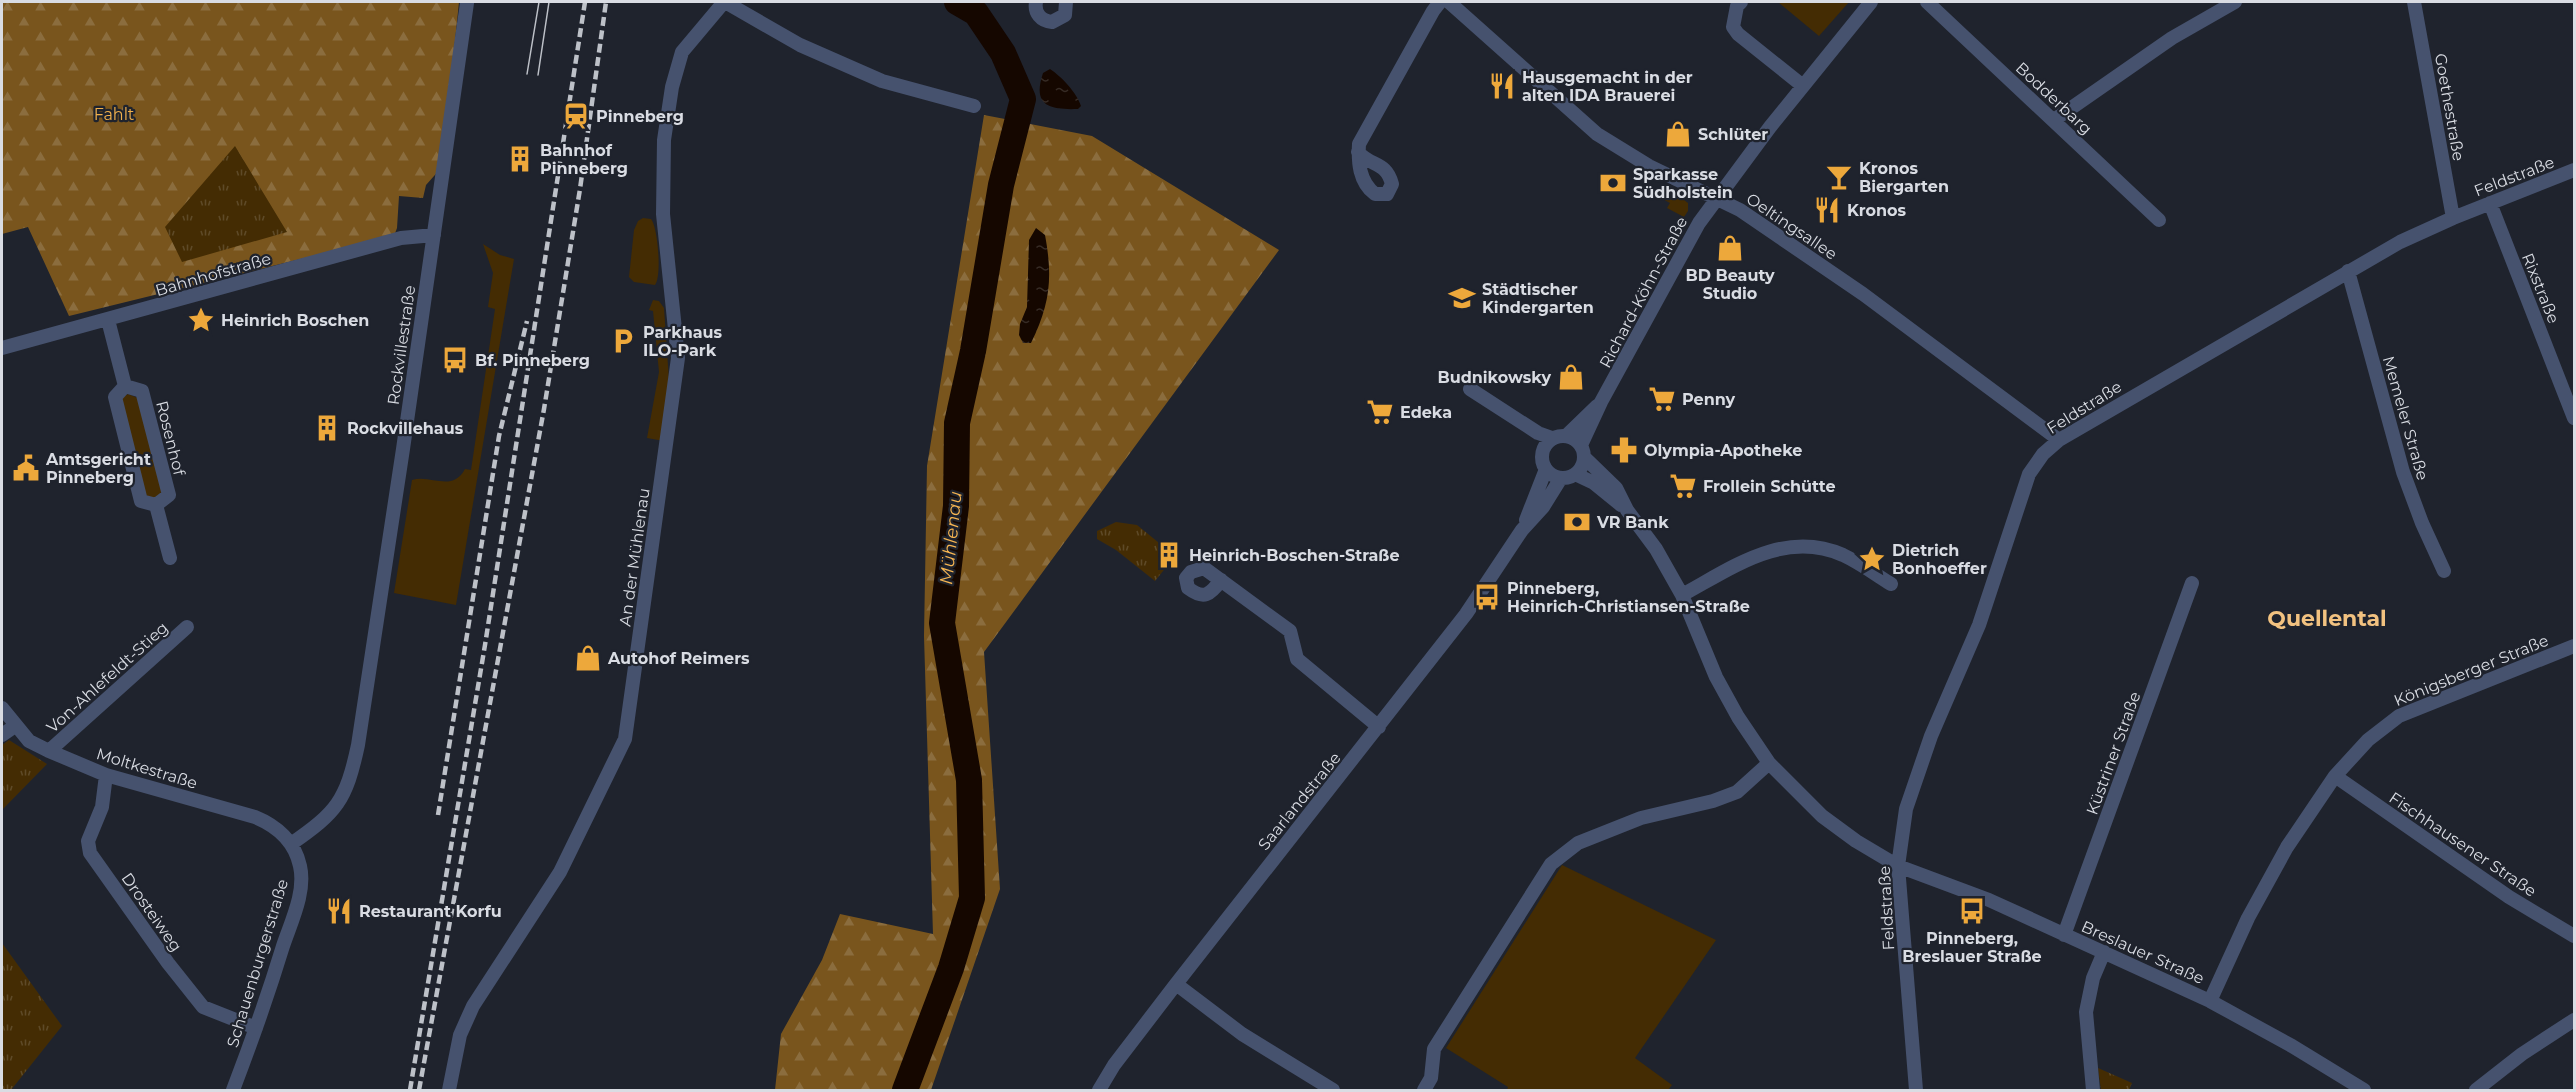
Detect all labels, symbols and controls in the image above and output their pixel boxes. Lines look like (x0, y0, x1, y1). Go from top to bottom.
street label: Goethestraße (2431, 52, 2468, 162)
street label: Bodderbarg (2012, 58, 2096, 138)
place label: Hausgemacht in der alten IDA Brauerei (1522, 68, 1693, 105)
restaurant icon: Hausgemacht in der alten IDA Brauerei (1487, 71, 1517, 101)
station icon: Pinneberg (561, 101, 591, 131)
park label: Fahlt (94, 105, 135, 124)
place label: Pinneberg (596, 107, 684, 126)
shop icon: Schlüter (1663, 119, 1693, 149)
place label: Schlüter (1698, 125, 1768, 144)
place label: Bahnhof Pinneberg (540, 141, 628, 178)
building icon: Bahnhof Pinneberg (505, 144, 535, 174)
street label: Feldstraße (2471, 152, 2557, 200)
place label: Kronos Biergarten (1859, 159, 1949, 196)
bar icon: Kronos Biergarten (1824, 162, 1854, 192)
place label: Sparkasse Südholstein (1633, 165, 1733, 202)
bank icon: Sparkasse Südholstein (1598, 168, 1628, 198)
street label: Oeltingsallee (1743, 189, 1841, 264)
restaurant icon: Kronos (1812, 195, 1842, 225)
place label: Kronos (1847, 201, 1907, 220)
street label: Richard-Köhn-Straße (1595, 213, 1691, 371)
shop icon: BD Beauty Studio (1715, 233, 1745, 263)
street label: Bahnhofstraße (153, 249, 273, 300)
street label: Rixstraße (2518, 250, 2563, 326)
place label: BD Beauty Studio (1685, 266, 1775, 303)
place label: Städtischer Kindergarten (1482, 280, 1594, 317)
school or university icon: Städtischer Kindergarten (1447, 283, 1477, 313)
street label: Rockvillestraße (384, 284, 419, 406)
place icon: Heinrich Boschen (186, 305, 216, 335)
place label: Heinrich Boschen (221, 311, 369, 330)
place label: Parkhaus ILO-Park (643, 323, 723, 360)
parking icon: Parkhaus ILO-Park (608, 326, 638, 356)
bus stop icon: Bf. Pinneberg (440, 345, 470, 375)
place label: Bf. Pinneberg (475, 351, 590, 370)
street label: Memeler Straße (2379, 354, 2432, 482)
shop icon: Budnikowsky (1556, 362, 1586, 392)
place label: Budnikowsky (1437, 368, 1551, 387)
street label: Feldstraße (2043, 377, 2125, 438)
supermarket icon: Penny (1647, 384, 1677, 414)
place label: Penny (1682, 390, 1736, 409)
supermarket icon: Edeka (1365, 397, 1395, 427)
street label: Rosenhof (152, 399, 189, 478)
place label: Edeka (1400, 403, 1452, 422)
building icon: Rockvillehaus (312, 413, 342, 443)
place label: Rockvillehaus (347, 419, 464, 438)
pharmacy icon: Olympia-Apotheke (1609, 435, 1639, 465)
place label: Olympia-Apotheke (1644, 441, 1802, 460)
place label: Amtsgericht Pinneberg (45, 450, 151, 487)
public building icon: Amtsgericht Pinneberg (11, 453, 41, 483)
supermarket icon: Frollein Schütte (1668, 471, 1698, 501)
place label: Frollein Schütte (1703, 477, 1836, 496)
street label: An der Mühlenau (615, 487, 654, 627)
water label: Mühlenau (935, 490, 967, 586)
bank icon: VR Bank (1562, 507, 1592, 537)
place label: VR Bank (1596, 513, 1669, 532)
building icon: Heinrich-Boschen-Straße (1154, 540, 1184, 570)
place label: Dietrich Bonhoeffer (1892, 541, 1987, 578)
place icon: Dietrich Bonhoeffer (1857, 544, 1887, 574)
place label: Heinrich-Boschen-Straße (1189, 546, 1400, 565)
place label: Pinneberg, Heinrich-Christiansen-Straße (1507, 579, 1750, 616)
bus stop icon: Pinneberg, Heinrich-Christiansen-Straße (1472, 582, 1502, 612)
district label: Quellental (2267, 605, 2387, 632)
street label: Von-Ahlefeldt-Stieg (43, 618, 172, 737)
street label: Königsberger Straße (2391, 631, 2551, 710)
shop icon: Autohof Reimers (573, 643, 603, 673)
place label: Autohof Reimers (607, 649, 750, 668)
street label: Küstriner Straße (2082, 689, 2145, 817)
street label: Moltkestraße (94, 744, 200, 793)
street label: Saarlandstraße (1254, 749, 1345, 854)
street label: Fischhausener Straße (2386, 788, 2540, 901)
street label: Feldstraße (1875, 865, 1898, 951)
street label: Drosteiweg (117, 869, 186, 955)
street label: Schauenburgerstraße (223, 877, 292, 1050)
restaurant icon: Restaurant Korfu (324, 896, 354, 926)
bus stop icon: Pinneberg, Breslauer Straße (1957, 896, 1987, 926)
place label: Restaurant Korfu (359, 902, 502, 921)
street label: Breslauer Straße (2078, 917, 2207, 988)
place label: Pinneberg, Breslauer Straße (1902, 929, 2042, 966)

